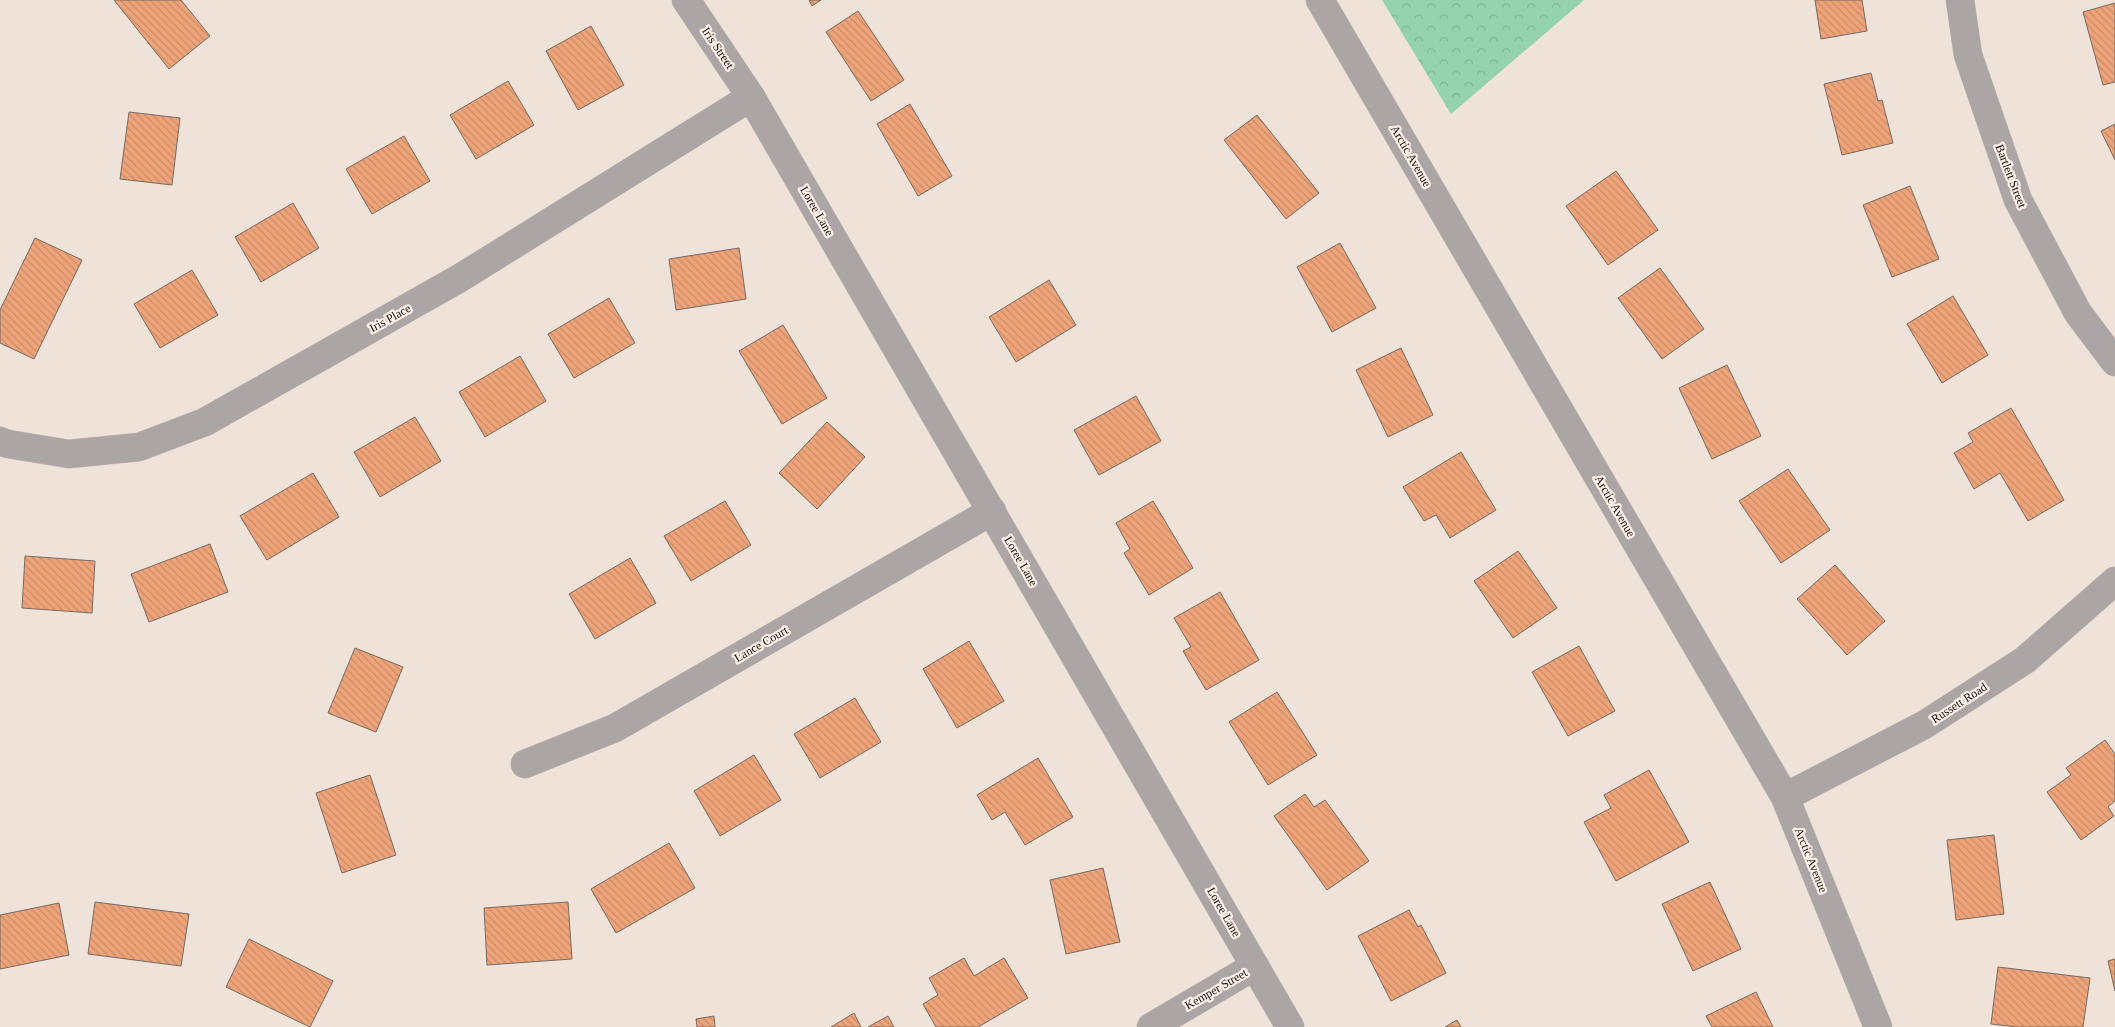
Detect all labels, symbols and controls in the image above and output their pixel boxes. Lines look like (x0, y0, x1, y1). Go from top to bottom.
street label: Iris Street (699, 25, 737, 72)
street label: Arctic Avenue (1388, 123, 1434, 189)
street label: Bartlett Street (1992, 142, 2030, 210)
street label: Loree Lane (797, 184, 837, 238)
street label: Iris Place (367, 301, 413, 335)
street label: Arctic Avenue (1592, 473, 1638, 539)
street label: Loree Lane (1001, 534, 1041, 588)
street label: Lance Court (732, 623, 791, 665)
street label: Russett Road (1928, 680, 1990, 726)
street label: Arctic Avenue (1792, 826, 1830, 894)
street label: Loree Lane (1204, 885, 1244, 939)
street label: Kemper Street (1182, 965, 1250, 1012)

